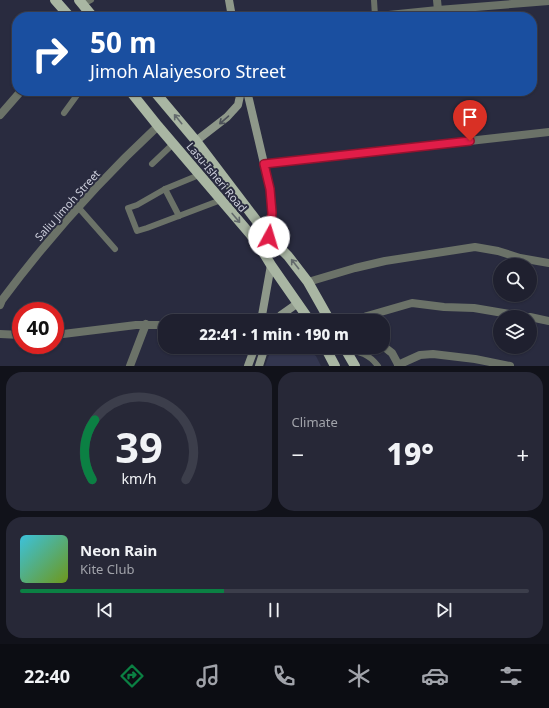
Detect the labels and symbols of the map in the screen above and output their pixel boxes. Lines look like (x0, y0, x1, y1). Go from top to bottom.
pin (453, 100, 487, 141)
one-way arrow (174, 114, 183, 125)
one-way arrow (219, 115, 229, 124)
street label: Lasu-Isheri Road (184, 139, 250, 215)
street label: Saliu Jimoh Street (31, 166, 103, 244)
one-way arrow (232, 212, 241, 223)
position arrow (248, 216, 290, 258)
one-way arrow (290, 259, 299, 270)
speed limit sign: 40 (12, 302, 64, 354)

